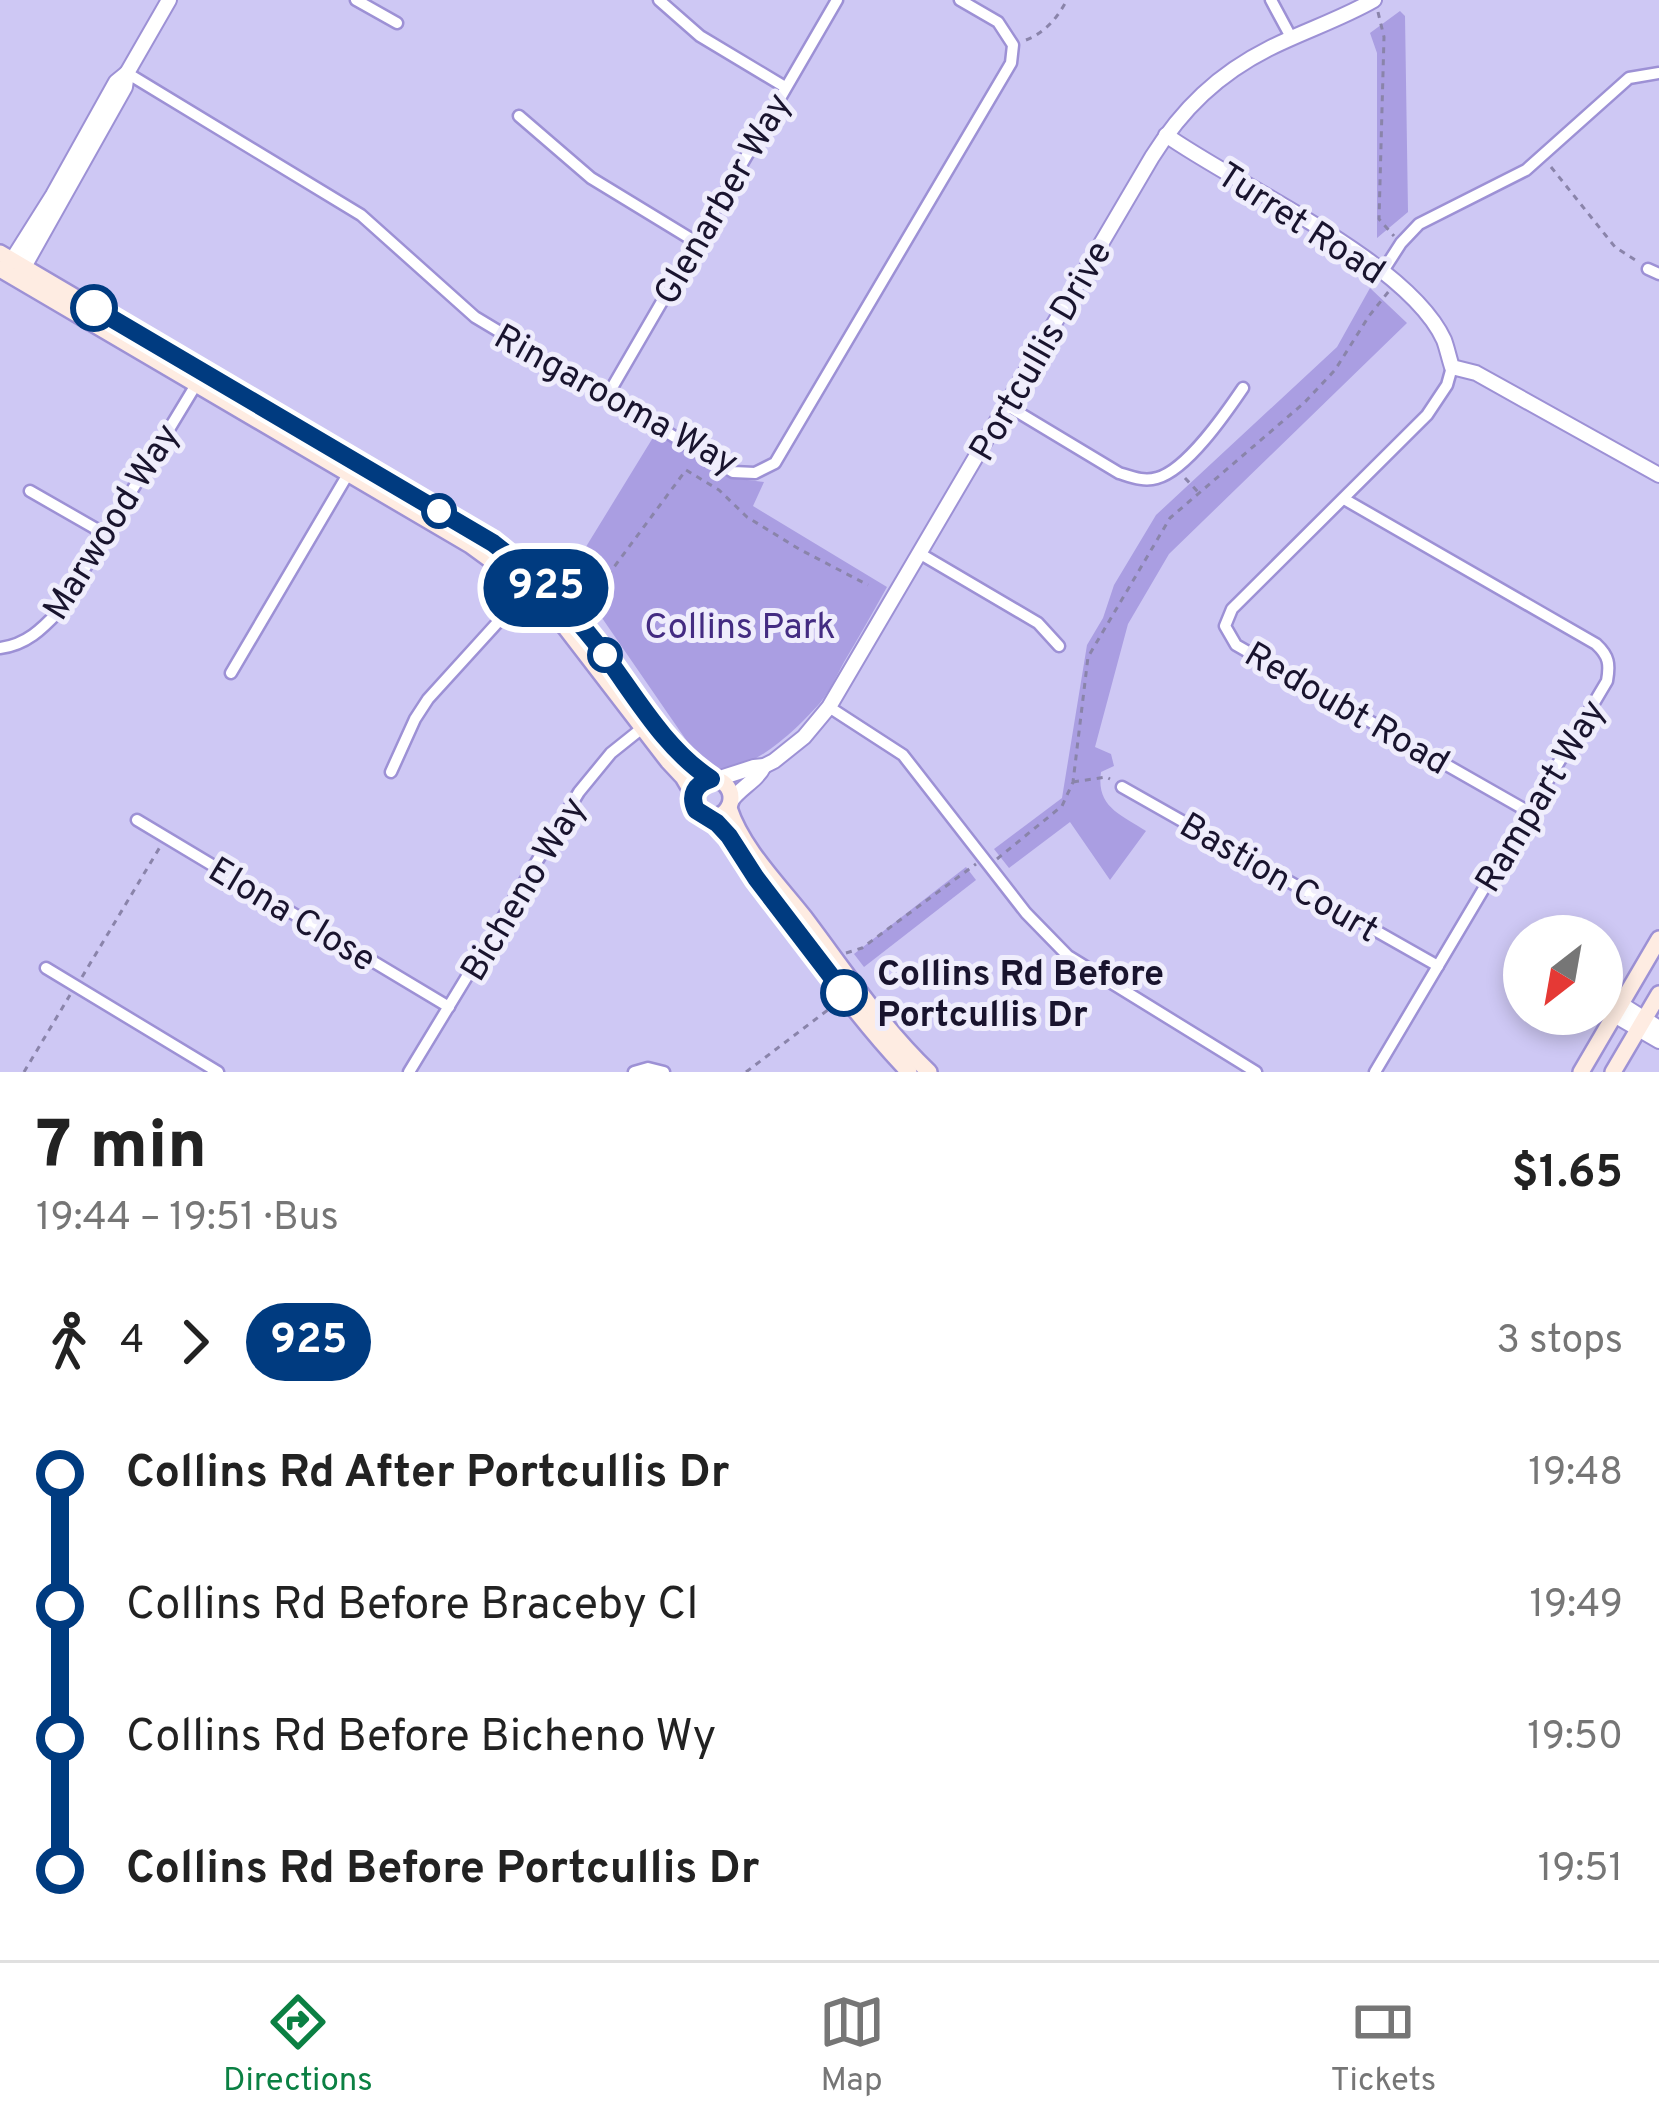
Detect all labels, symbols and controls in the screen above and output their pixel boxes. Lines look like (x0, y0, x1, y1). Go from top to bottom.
street label: Glenarber Way (645, 86, 804, 314)
street label: Turret Road (1207, 154, 1393, 297)
street label: Portcullis Drive (961, 234, 1124, 470)
unlabelled marker (72, 286, 116, 330)
street label: Ringarooma Way (485, 315, 745, 488)
street label: Marwood Way (35, 416, 192, 630)
unlabelled marker (423, 495, 455, 527)
line badge: 925 (477, 549, 615, 627)
text: 925 (507, 561, 585, 614)
park label: Collins Park (644, 606, 836, 652)
street label: Redoubt Road (1235, 633, 1457, 788)
unlabelled marker (589, 639, 621, 671)
street label: Rampart Way (1467, 692, 1618, 902)
street label: Bicheno Way (452, 789, 598, 991)
street label: Bastion Court (1170, 804, 1386, 955)
street label: Elona Close (199, 849, 383, 984)
north arrow (1503, 915, 1623, 1035)
map controls (1503, 915, 1623, 1035)
place label: Collins Rd Before Portcullis Dr (877, 953, 1164, 1040)
marker: Collins Rd Before Portcullis Dr (822, 971, 866, 1015)
text: 7 min (36, 1108, 207, 1191)
text: $1.65 (1512, 1146, 1623, 1203)
text: 19:44 – 19:51 · Bus (36, 1195, 339, 1244)
icon: walk (36, 1309, 102, 1375)
icon: forward (162, 1309, 228, 1375)
text: 925 (270, 1315, 347, 1368)
text: 4 (120, 1318, 144, 1367)
text: 3 stops (1497, 1318, 1623, 1367)
text: Collins Rd After Portcullis Dr (126, 1446, 729, 1503)
text: 19:48 (1528, 1450, 1623, 1499)
text: Collins Rd Before Braceby Cl (126, 1578, 698, 1635)
text: 19:49 (1529, 1582, 1623, 1631)
text: Collins Rd Before Bicheno Wy (126, 1710, 716, 1767)
text: 19:50 (1527, 1714, 1623, 1763)
text: Collins Rd Before Portcullis Dr (126, 1842, 760, 1899)
text: 19:51 (1538, 1846, 1623, 1895)
tab: Directions (223, 1989, 373, 2103)
tab: Map (819, 1989, 885, 2103)
tab: Tickets (1330, 1989, 1436, 2103)

